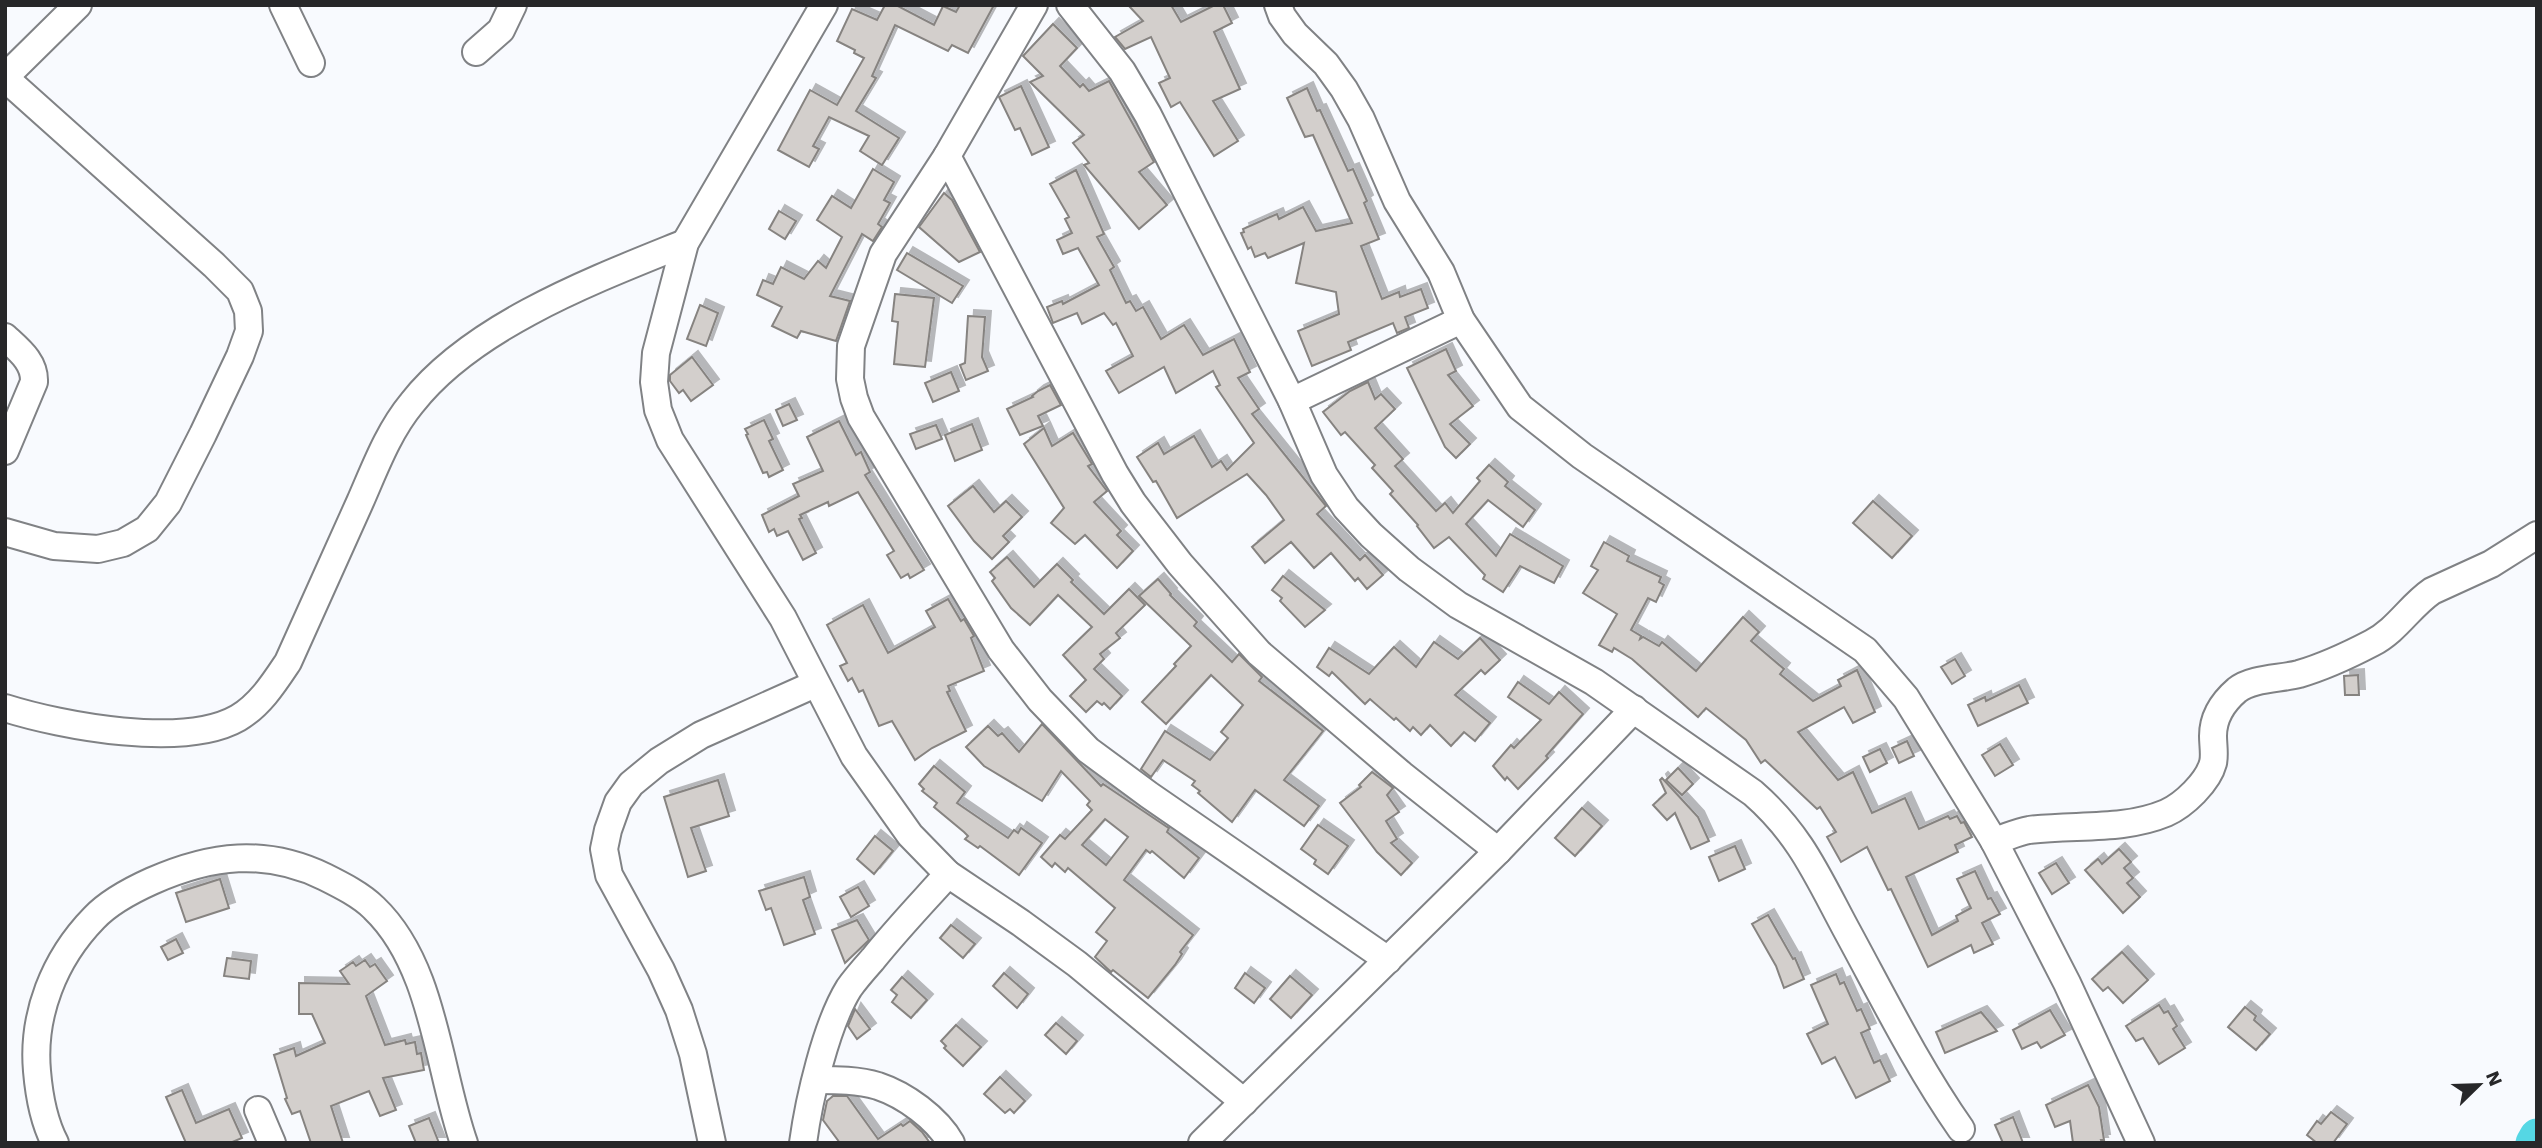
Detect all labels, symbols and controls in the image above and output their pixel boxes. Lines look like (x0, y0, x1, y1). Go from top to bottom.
north arrow (2444, 1050, 2514, 1120)
text: N (2481, 1068, 2508, 1090)

